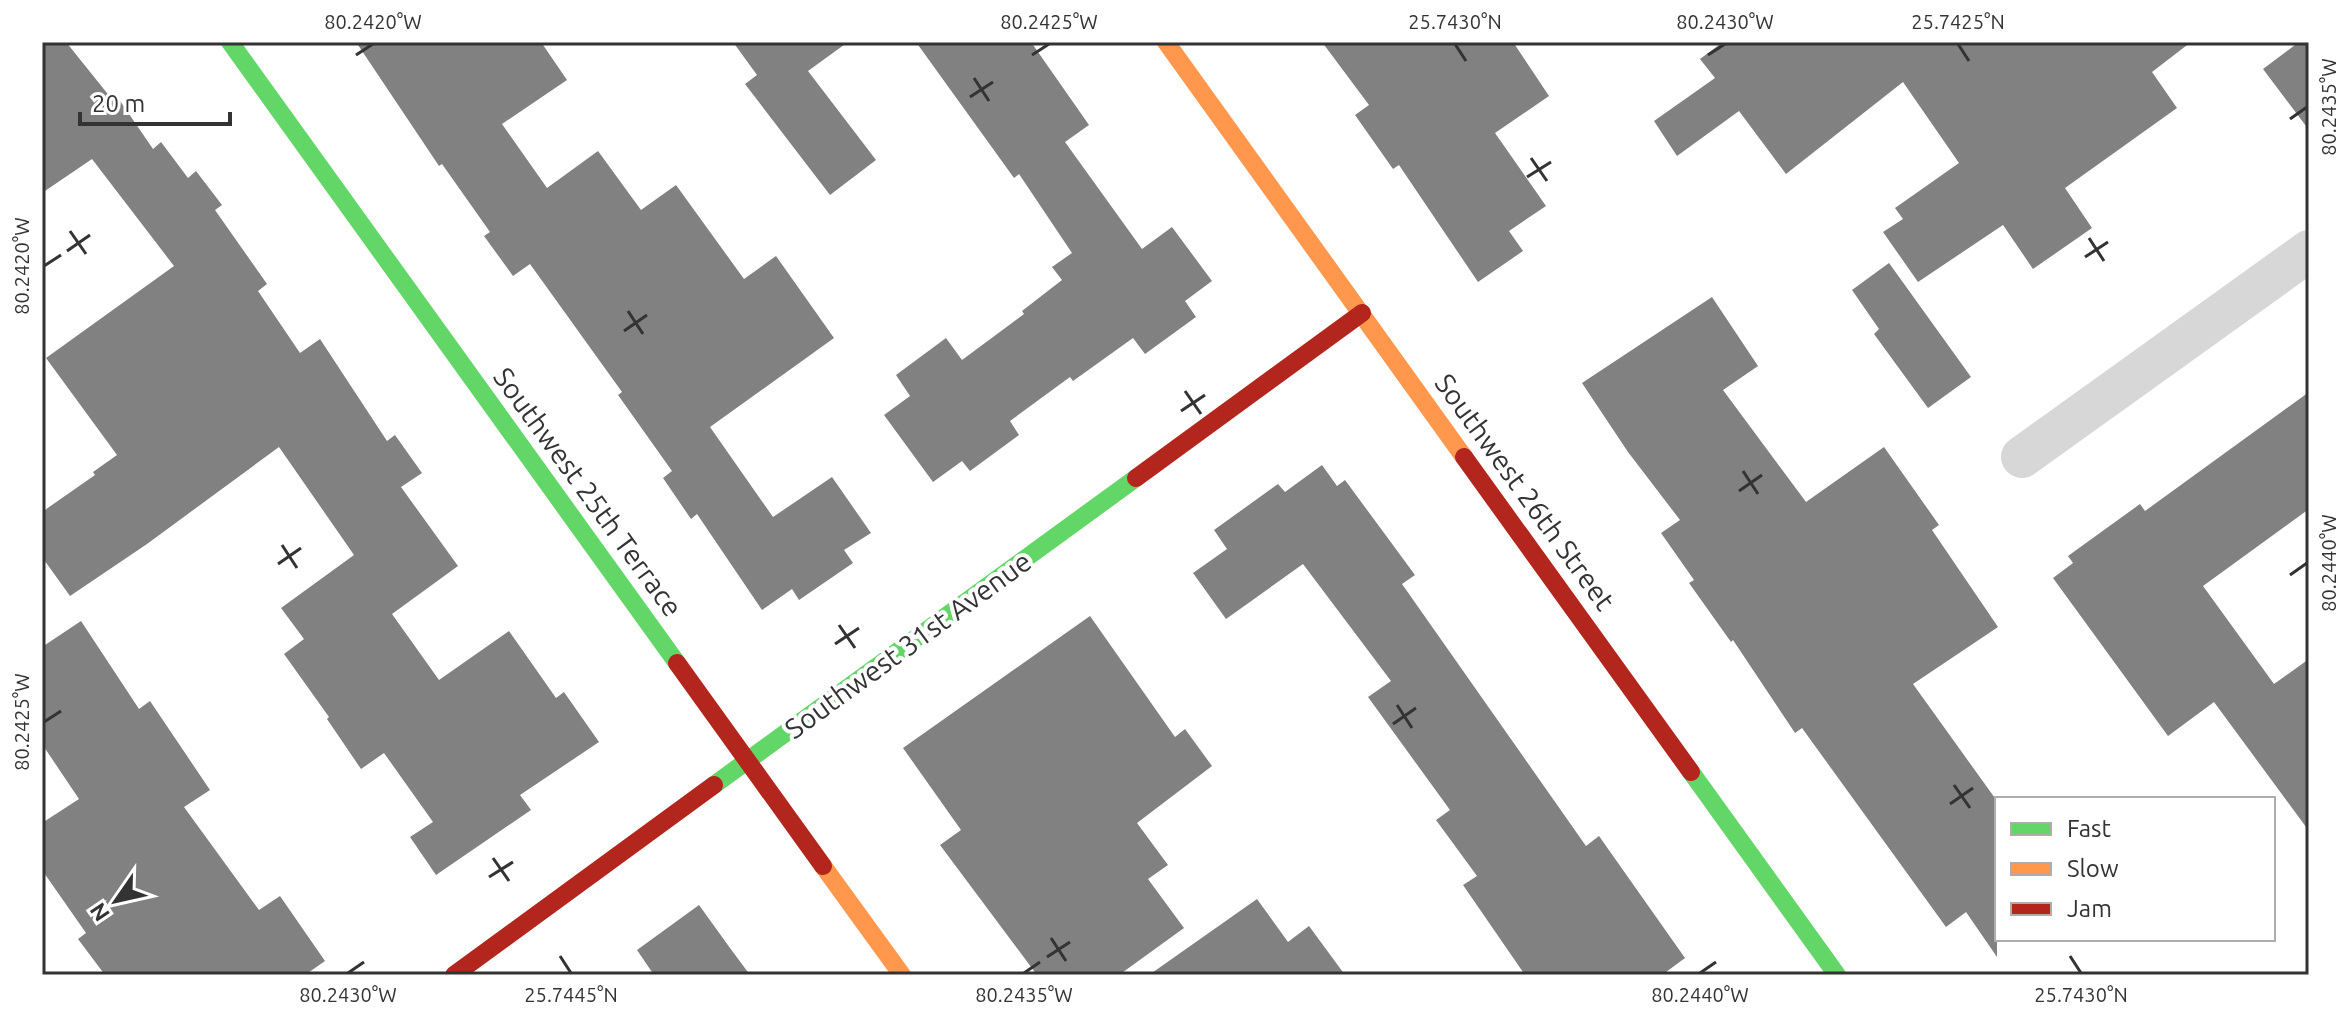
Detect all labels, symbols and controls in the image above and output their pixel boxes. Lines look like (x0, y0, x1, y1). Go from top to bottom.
text: 80.2420°W (324, 10, 422, 33)
text: 80.2425°W (1000, 10, 1098, 33)
text: 25.7430°N (1408, 10, 1502, 33)
text: 80.2430°W (1676, 10, 1774, 33)
text: 25.7425°N (1911, 10, 2005, 33)
text: 80.2435°W (2317, 58, 2340, 156)
scale bar (80, 76, 230, 126)
text: 20 m (92, 90, 145, 117)
text: 80.2420°W (10, 217, 33, 315)
street label: Southwest 25th Terrace (488, 361, 689, 622)
street label: Southwest 26th Street (1429, 368, 1621, 616)
text: 80.2440°W (2317, 514, 2340, 612)
street label: Southwest 31st Avenue (779, 545, 1037, 744)
text: 80.2425°W (10, 673, 33, 771)
legend (1995, 797, 2275, 941)
text: Fast (2067, 815, 2111, 842)
text: Slow (2067, 855, 2119, 882)
north arrow (76, 861, 156, 941)
text: Jam (2067, 895, 2112, 922)
text: N (84, 899, 114, 926)
text: 80.2430°W (299, 983, 397, 1006)
text: 25.7445°N (524, 983, 618, 1006)
text: 80.2435°W (975, 983, 1073, 1006)
text: 80.2440°W (1651, 983, 1749, 1006)
text: 25.7430°N (2034, 983, 2128, 1006)

